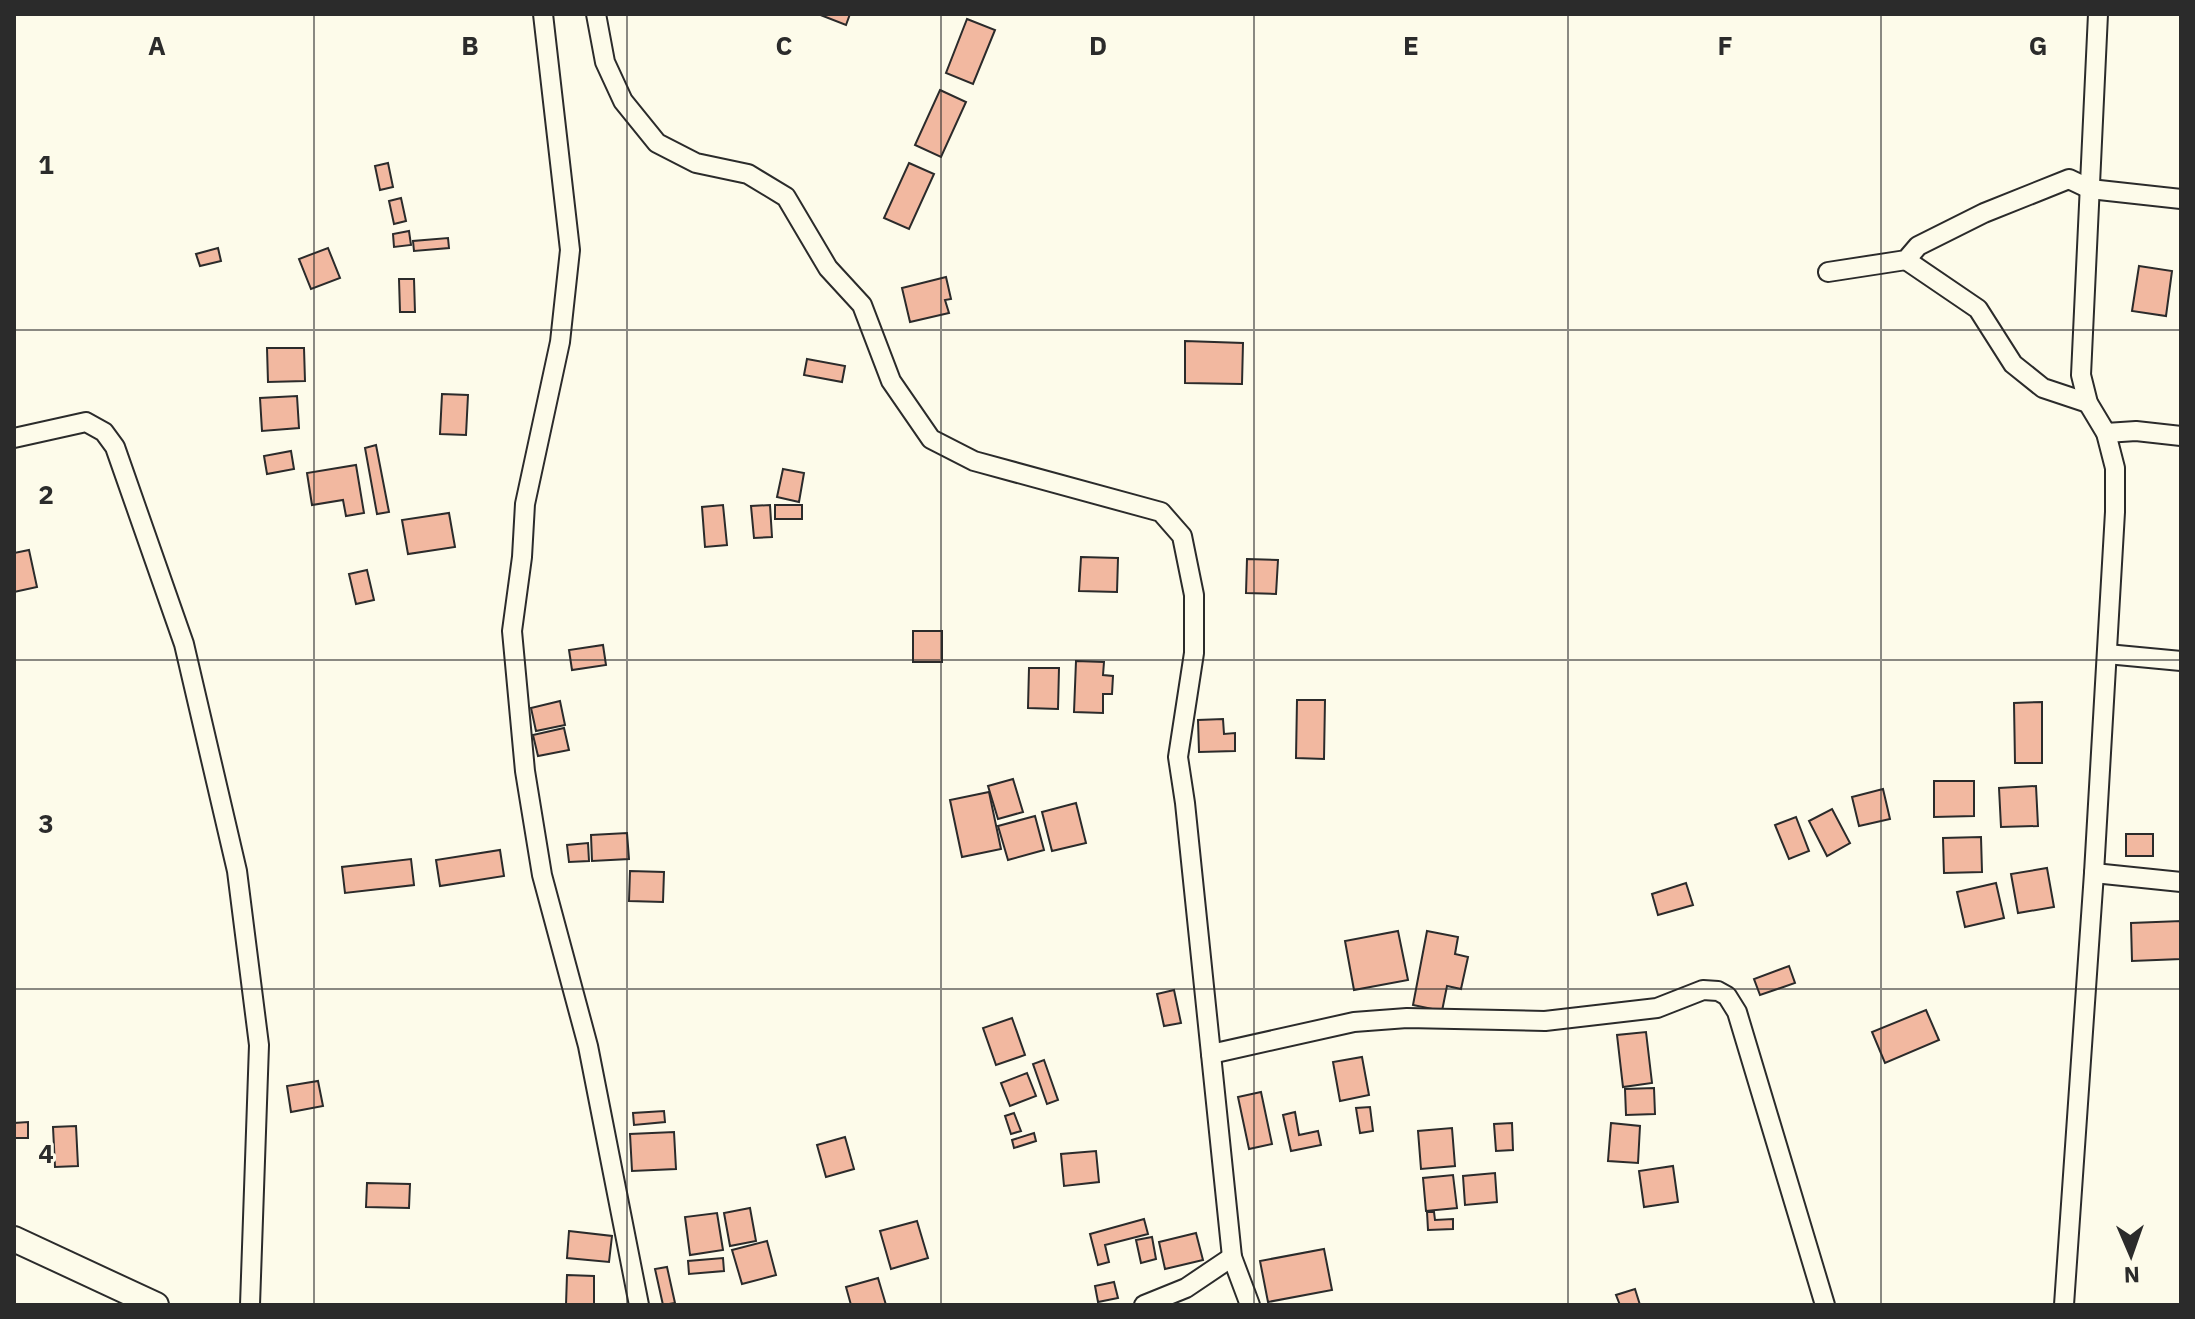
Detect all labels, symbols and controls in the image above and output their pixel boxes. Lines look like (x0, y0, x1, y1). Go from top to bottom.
text: A (148, 28, 166, 62)
text: B (461, 28, 479, 62)
text: C (776, 28, 793, 62)
text: D (1089, 28, 1107, 62)
text: E (1403, 28, 1419, 62)
text: F (1717, 28, 1733, 62)
text: G (2029, 28, 2047, 62)
text: 1 (38, 147, 54, 181)
text: 2 (38, 477, 54, 511)
text: 3 (38, 806, 54, 840)
text: 4 (38, 1136, 54, 1170)
north arrow (2091, 1215, 2171, 1295)
text: N (2123, 1261, 2140, 1290)

